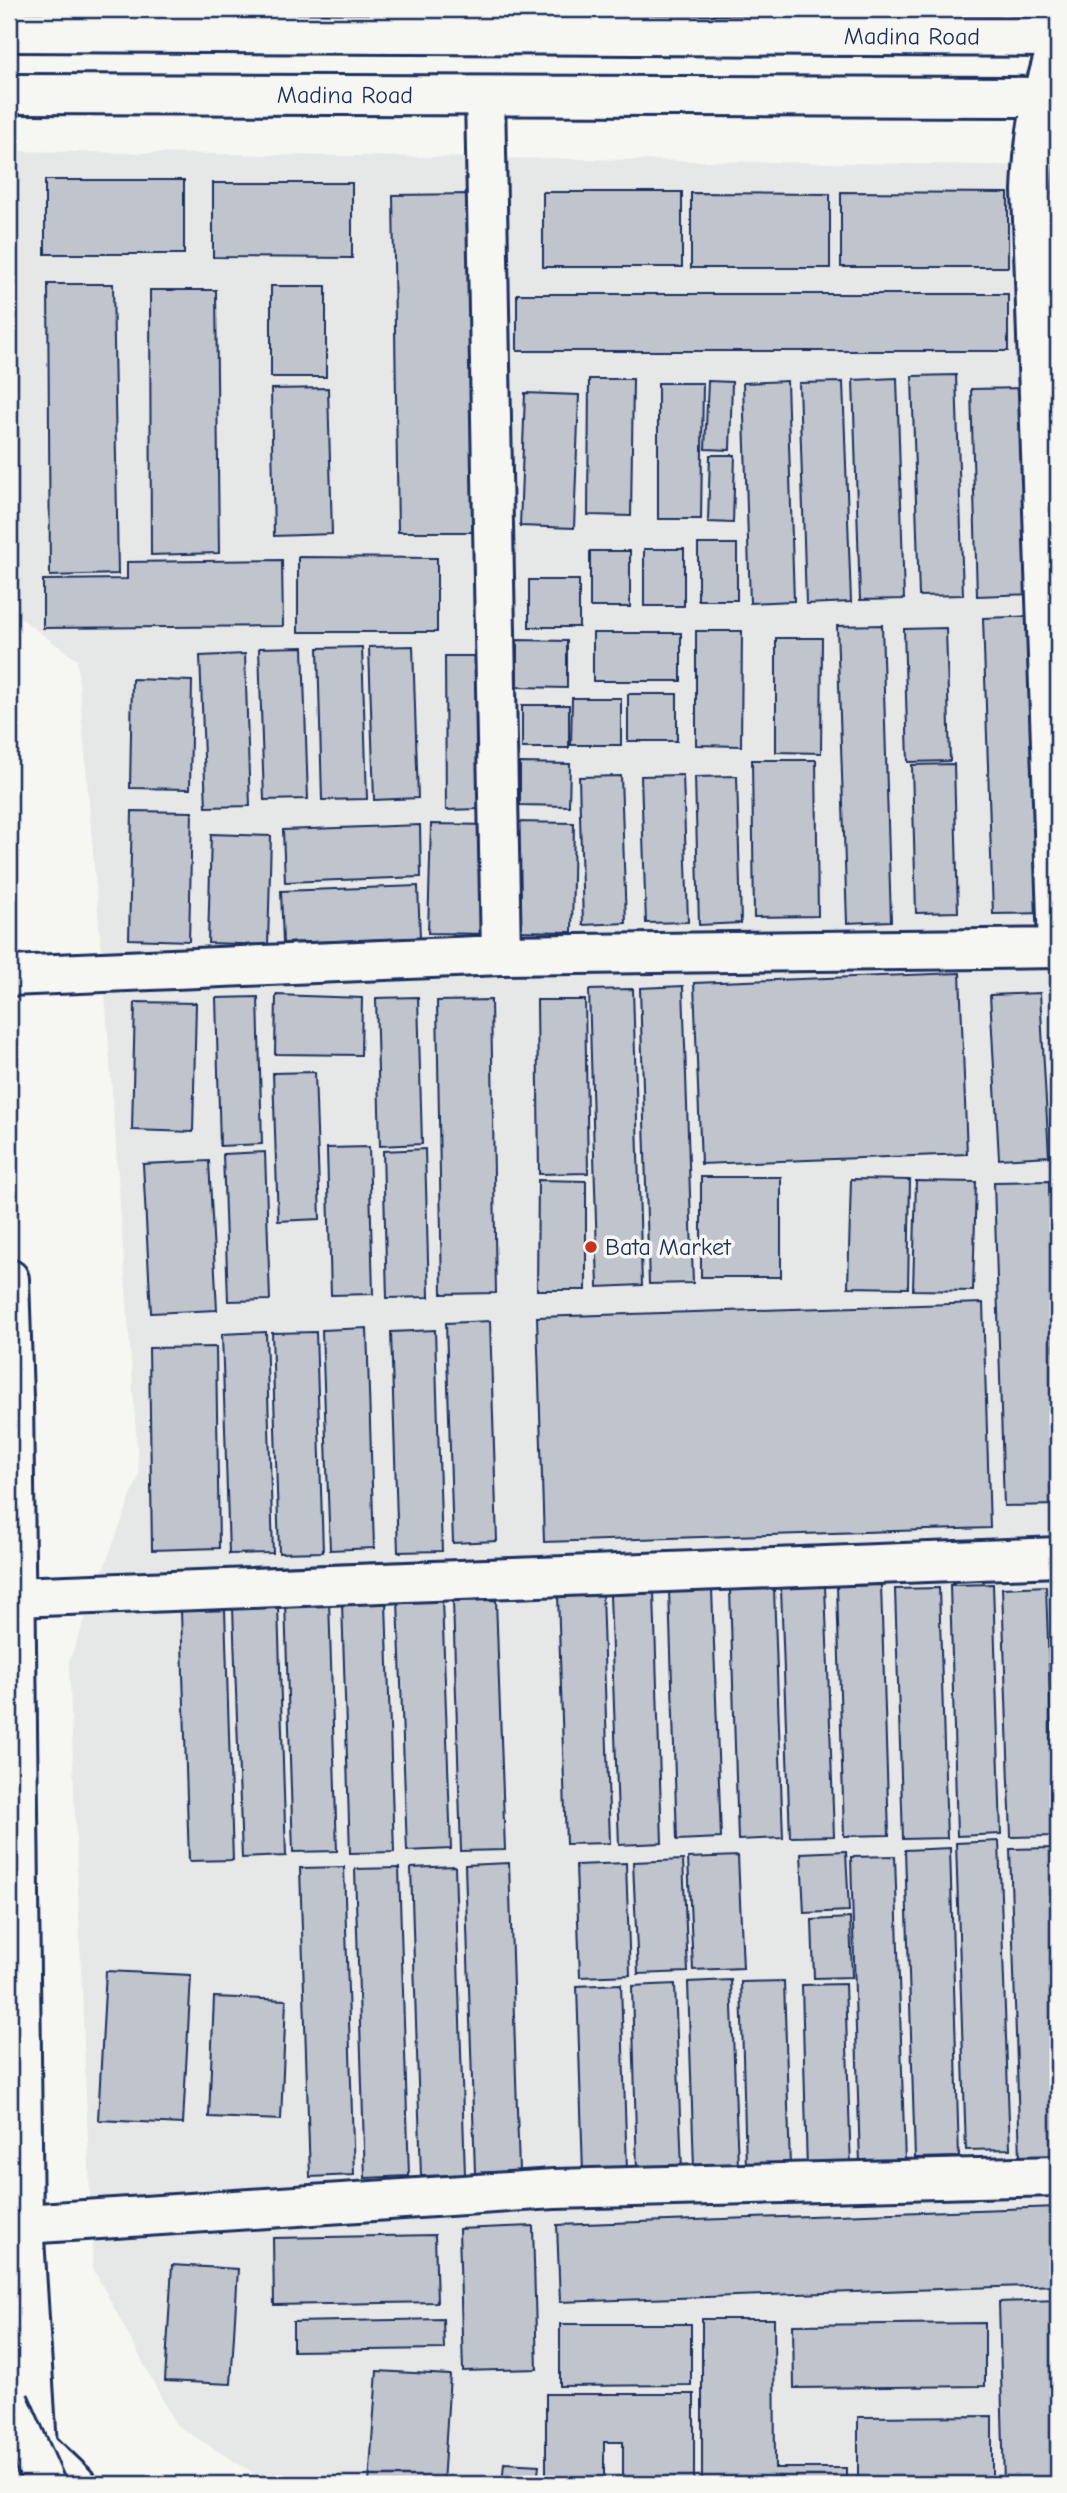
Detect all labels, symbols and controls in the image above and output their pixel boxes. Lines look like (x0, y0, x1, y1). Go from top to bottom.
street label: Madina Road (844, 22, 980, 51)
street label: Madina Road (277, 81, 413, 109)
place label: Bata Market (605, 1233, 732, 1261)
marker: Bata Market (583, 1239, 599, 1255)

